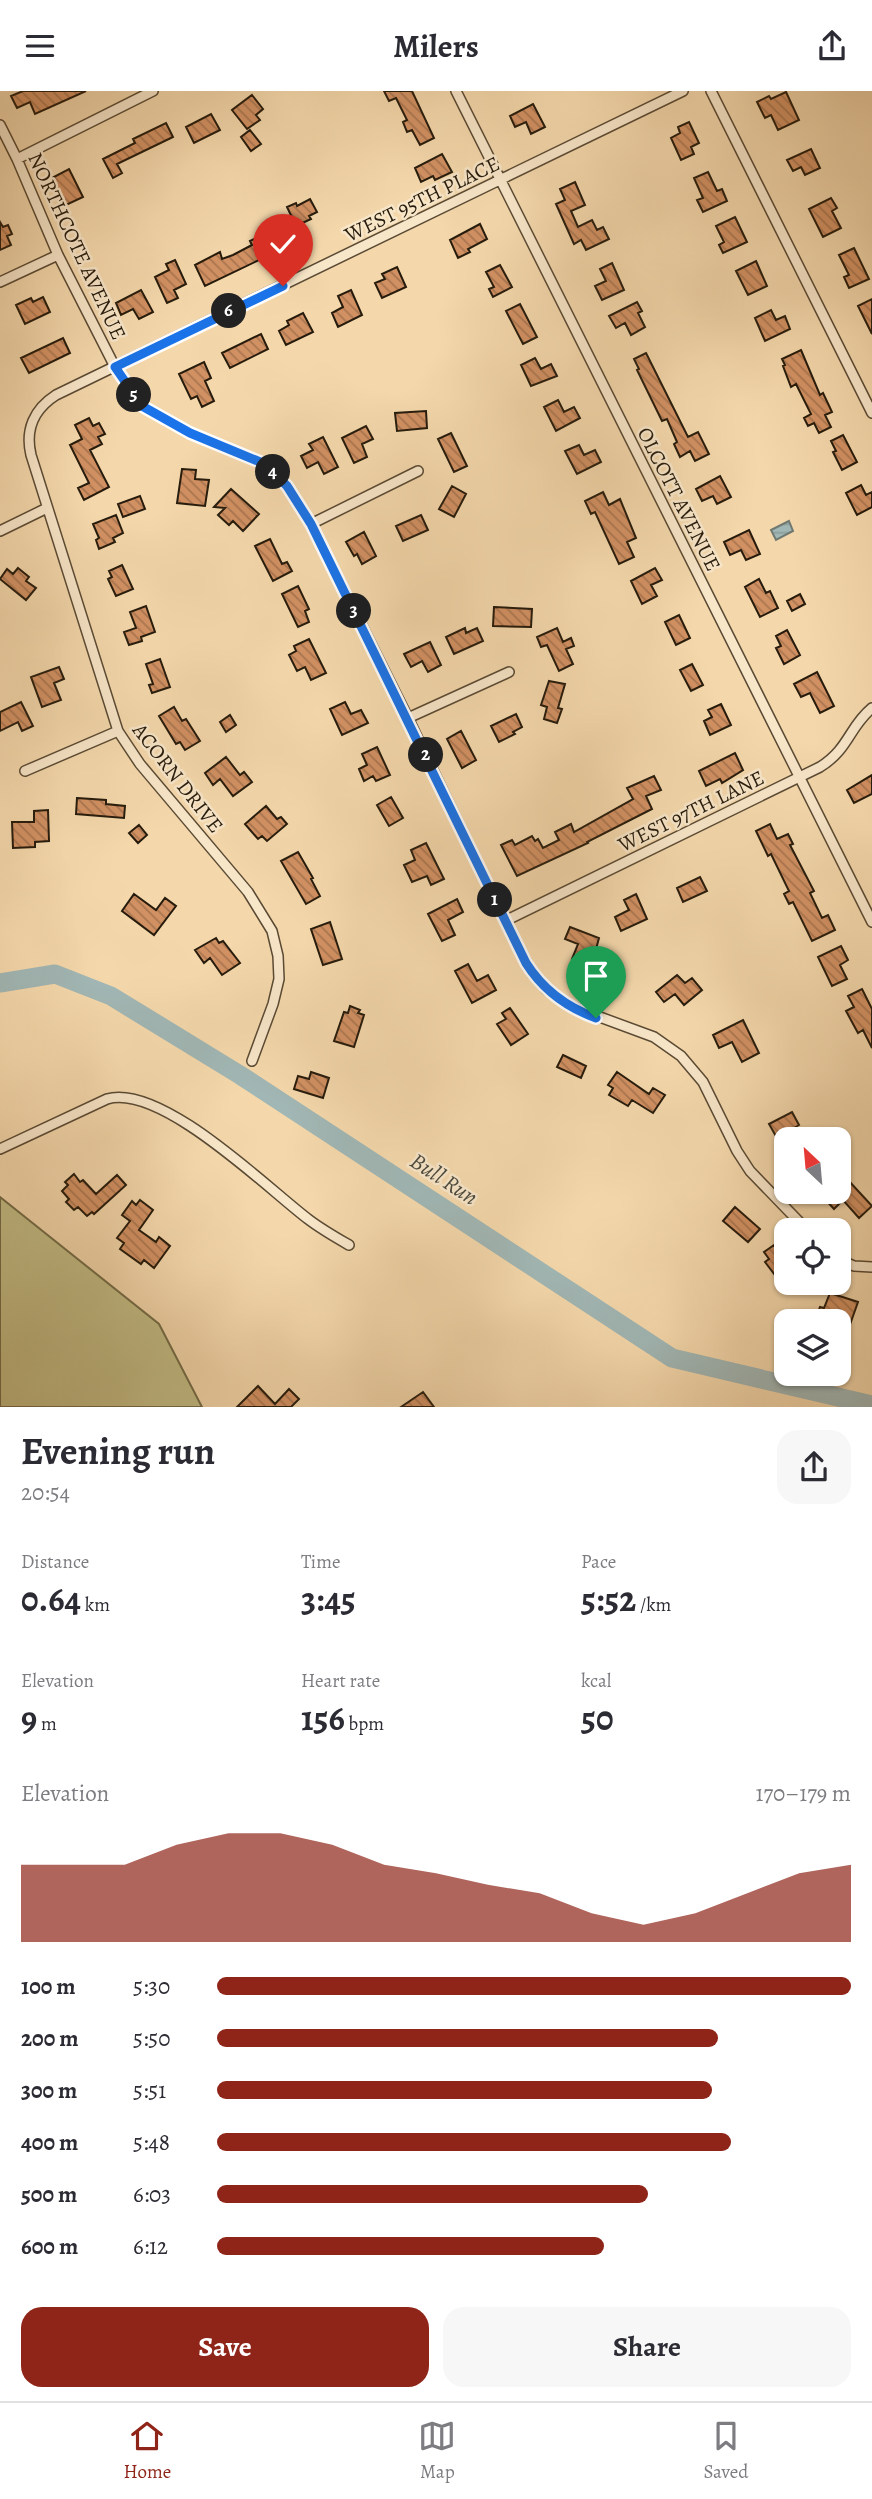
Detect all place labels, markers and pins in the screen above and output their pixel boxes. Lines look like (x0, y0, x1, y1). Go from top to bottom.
pin (253, 214, 313, 286)
pin: 6 (212, 293, 246, 329)
pin: 5 (116, 377, 152, 413)
pin: 4 (256, 455, 290, 489)
pin: 3 (336, 594, 372, 629)
pin: 2 (408, 737, 444, 773)
pin: 1 (477, 883, 512, 917)
pin (566, 946, 626, 1018)

